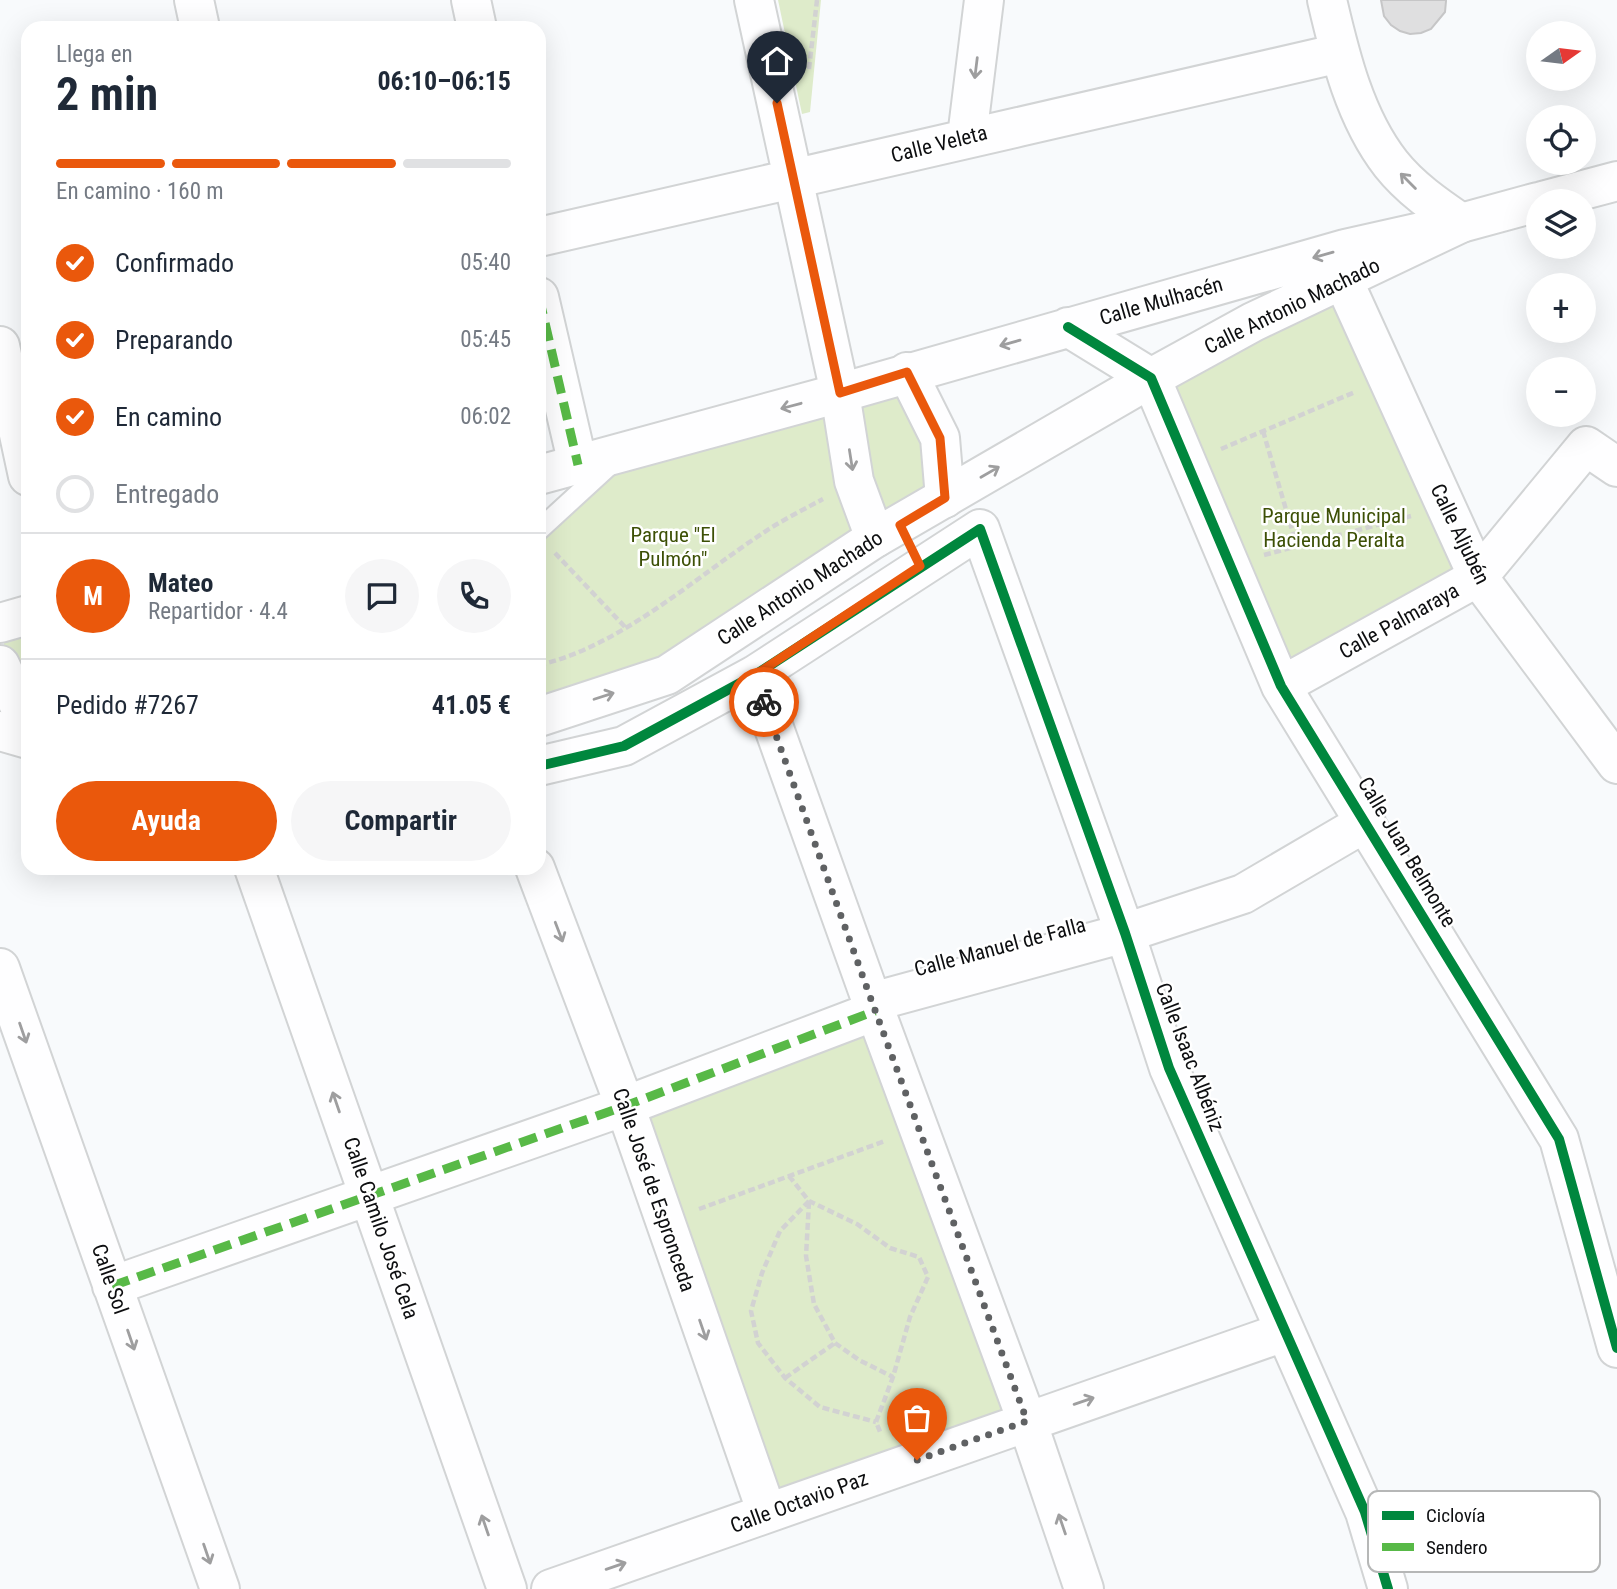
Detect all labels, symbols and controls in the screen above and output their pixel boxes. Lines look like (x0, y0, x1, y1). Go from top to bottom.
north arrow (1526, 21, 1596, 91)
map controls (1526, 21, 1596, 427)
pin (747, 31, 807, 103)
text: Llega en (56, 41, 133, 68)
icon: home (758, 42, 796, 80)
one-way arrow (969, 56, 982, 79)
text: 06:10–06:15 (377, 66, 511, 96)
text: 2 min (56, 67, 158, 121)
button: locate (1526, 105, 1596, 175)
street label: Calle Veleta (888, 120, 990, 168)
one-way arrow (1399, 173, 1416, 190)
text: En camino · 160 m (56, 178, 224, 205)
button: layers (1526, 189, 1596, 259)
icon: check (56, 244, 94, 282)
text: Confirmado (115, 248, 234, 278)
text: 05:40 (460, 249, 511, 276)
one-way arrow (1312, 249, 1335, 262)
street label: Calle Antonio Machado (1200, 253, 1384, 359)
street label: Calle Mulhacén (1097, 272, 1225, 330)
button: + (1526, 273, 1596, 343)
icon: check (56, 321, 94, 359)
text: Preparando (115, 325, 233, 355)
text: 05:45 (460, 326, 511, 353)
one-way arrow (999, 338, 1021, 351)
button: − (1526, 357, 1596, 427)
icon: check (56, 398, 94, 436)
one-way arrow (780, 400, 803, 413)
text: En camino (115, 402, 222, 432)
text: 06:02 (460, 403, 511, 430)
one-way arrow (845, 448, 858, 471)
one-way arrow (979, 465, 1000, 478)
text: Entregado (115, 479, 219, 509)
street label: Calle Aljubén (1425, 480, 1495, 588)
park label: Parque Municipal Hacienda Peralta (1262, 504, 1406, 552)
park label: Parque "El Pulmón" (630, 523, 716, 571)
street label: Calle Antonio Machado (713, 526, 887, 650)
button: chat (345, 559, 419, 633)
button: phone (437, 559, 511, 633)
text: Mateo (148, 568, 213, 598)
street label: Calle Palmaraya (1335, 578, 1463, 664)
text: M (83, 581, 103, 611)
text: Repartidor · 4.4 (148, 598, 288, 625)
courier (729, 667, 799, 737)
icon: bike (745, 683, 783, 721)
one-way arrow (593, 689, 615, 702)
text: Pedido #7267 (56, 690, 199, 720)
text: 41.05 € (432, 690, 511, 720)
street label: Calle Juan Belmonte (1353, 773, 1461, 931)
button: Ayuda (56, 781, 277, 861)
button: Compartir (291, 781, 511, 861)
street label: Calle Manuel de Falla (912, 913, 1088, 981)
one-way arrow (553, 920, 566, 942)
street label: Calle Isaac Albéniz (1151, 979, 1229, 1135)
one-way arrow (18, 1021, 30, 1043)
street label: Calle José de Espronceda (608, 1085, 700, 1295)
one-way arrow (329, 1091, 341, 1113)
street label: Calle Camilo José Cela (339, 1134, 423, 1322)
street label: Calle Sol (87, 1241, 133, 1317)
one-way arrow (697, 1319, 710, 1341)
one-way arrow (126, 1328, 138, 1350)
pin (887, 1388, 947, 1460)
one-way arrow (1073, 1394, 1095, 1406)
icon: bag (898, 1399, 936, 1437)
street label: Calle Octavio Paz (727, 1466, 871, 1538)
legend (1368, 1491, 1600, 1572)
text: Ciclovía (1426, 1504, 1485, 1527)
one-way arrow (478, 1514, 490, 1536)
one-way arrow (1055, 1514, 1067, 1536)
text: Sendero (1426, 1536, 1487, 1559)
one-way arrow (201, 1543, 214, 1565)
one-way arrow (604, 1559, 626, 1571)

